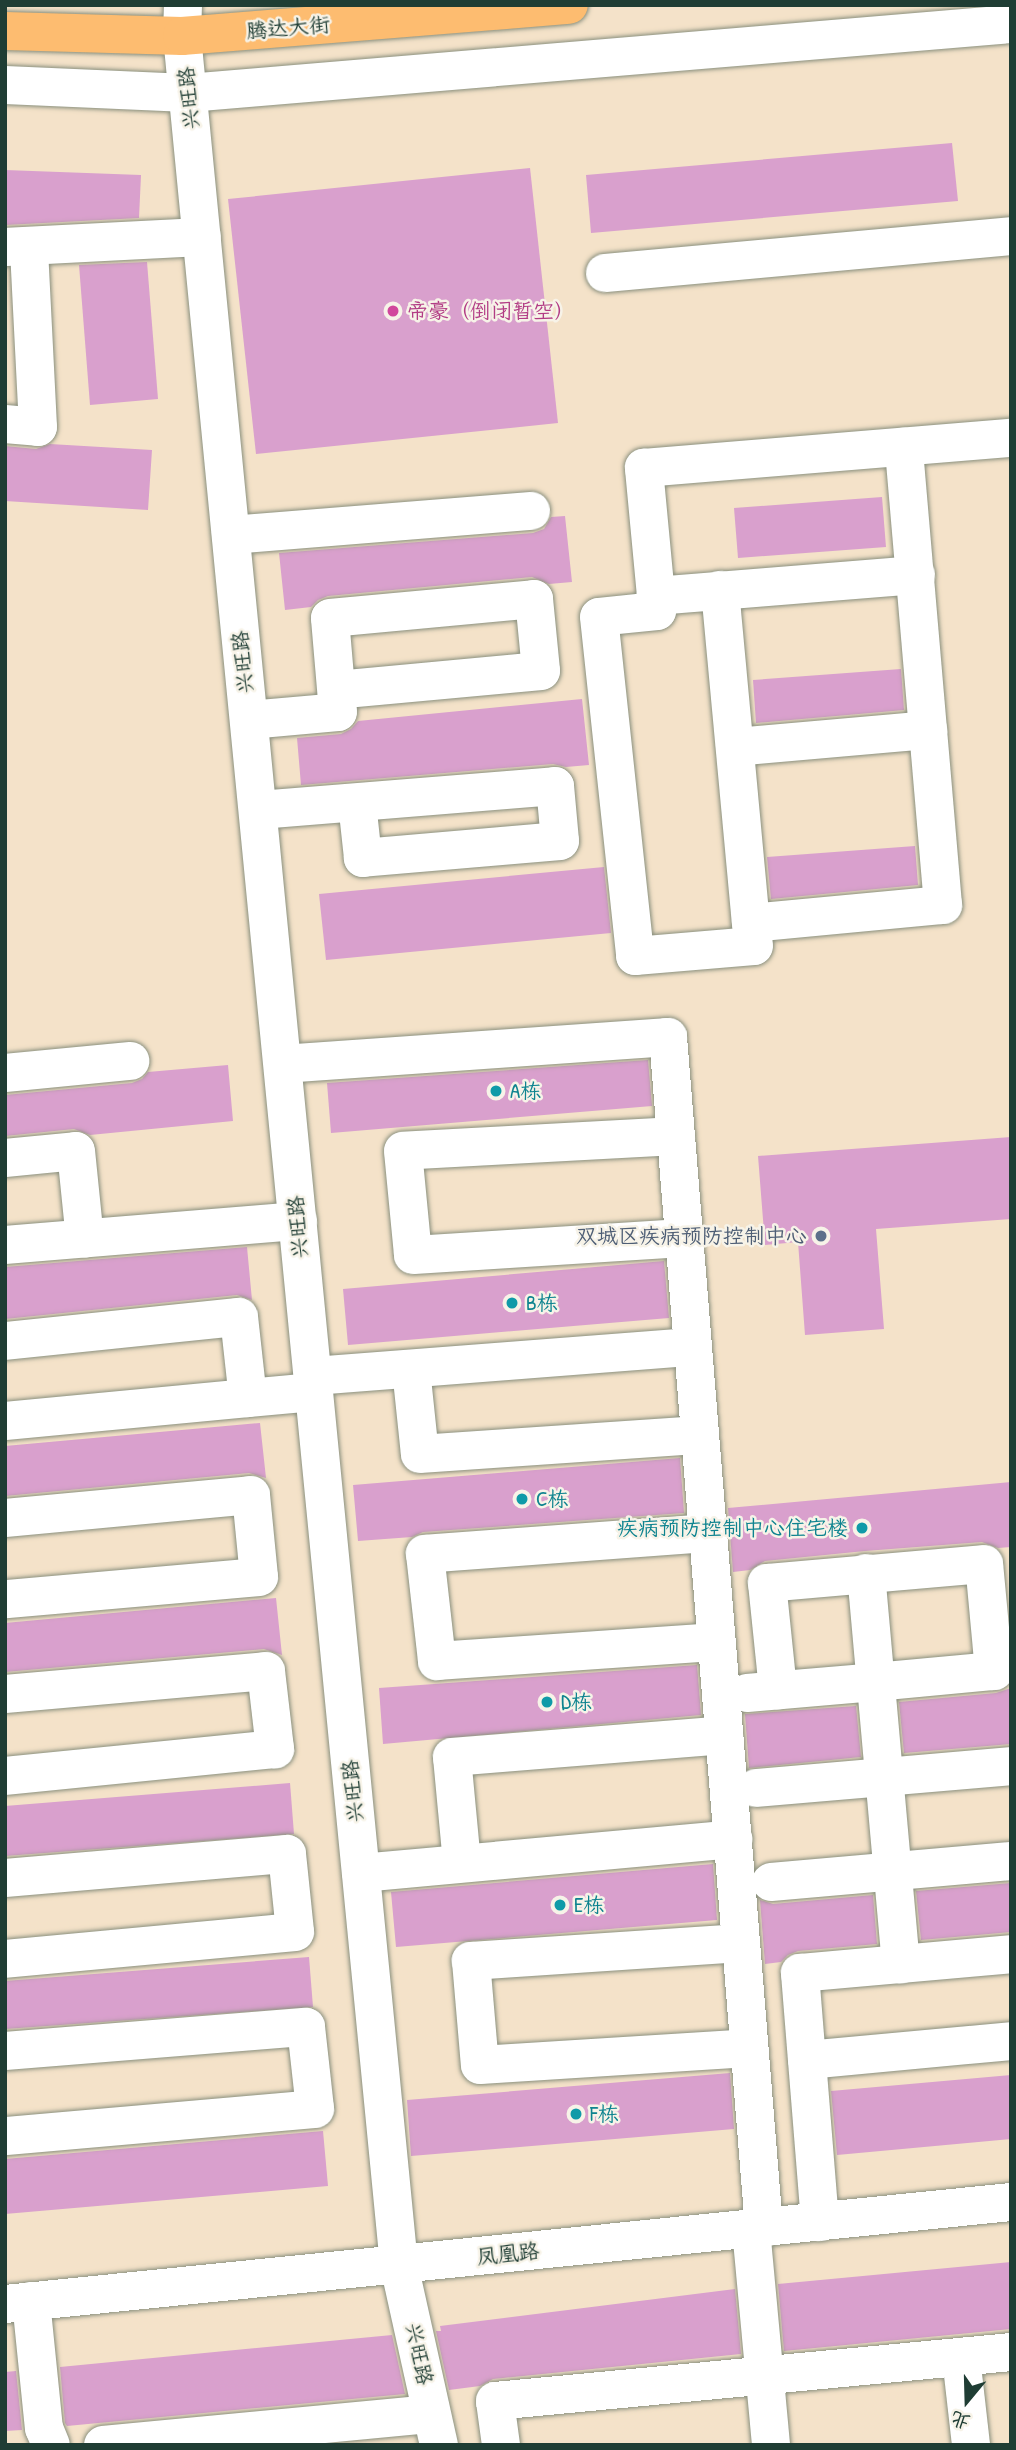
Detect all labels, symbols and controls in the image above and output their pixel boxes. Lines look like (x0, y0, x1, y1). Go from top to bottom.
street label: 腾达大街 (245, 12, 331, 44)
street label: 兴旺路 (173, 65, 205, 131)
place label: 帝豪（倒闭暂空） (407, 298, 575, 324)
marker: 帝豪（倒闭暂空） (385, 303, 401, 319)
street label: 兴旺路 (227, 629, 259, 695)
place label: A栋 (510, 1078, 541, 1104)
marker: A栋 (488, 1083, 504, 1099)
street label: 兴旺路 (283, 1195, 313, 1259)
place label: 双城区疾病预防控制中心 (576, 1223, 807, 1249)
marker: 双城区疾病预防控制中心 (813, 1228, 829, 1244)
place label: B栋 (526, 1290, 558, 1316)
marker: B栋 (504, 1295, 520, 1311)
place label: C栋 (536, 1486, 569, 1512)
marker: C栋 (514, 1491, 530, 1507)
place label: 疾病预防控制中心住宅楼 (617, 1515, 848, 1541)
marker: 疾病预防控制中心住宅楼 (854, 1520, 870, 1536)
place label: D栋 (561, 1689, 592, 1715)
marker: D栋 (539, 1694, 555, 1710)
street label: 兴旺路 (337, 1758, 369, 1824)
place label: E栋 (574, 1892, 604, 1918)
marker: E栋 (552, 1897, 568, 1913)
place label: F栋 (590, 2101, 619, 2127)
marker: F栋 (568, 2106, 584, 2122)
street label: 凤凰路 (475, 2238, 541, 2270)
street label: 兴旺路 (400, 2321, 438, 2387)
north arrow (932, 2366, 1002, 2436)
text: 北 (947, 2405, 973, 2436)

